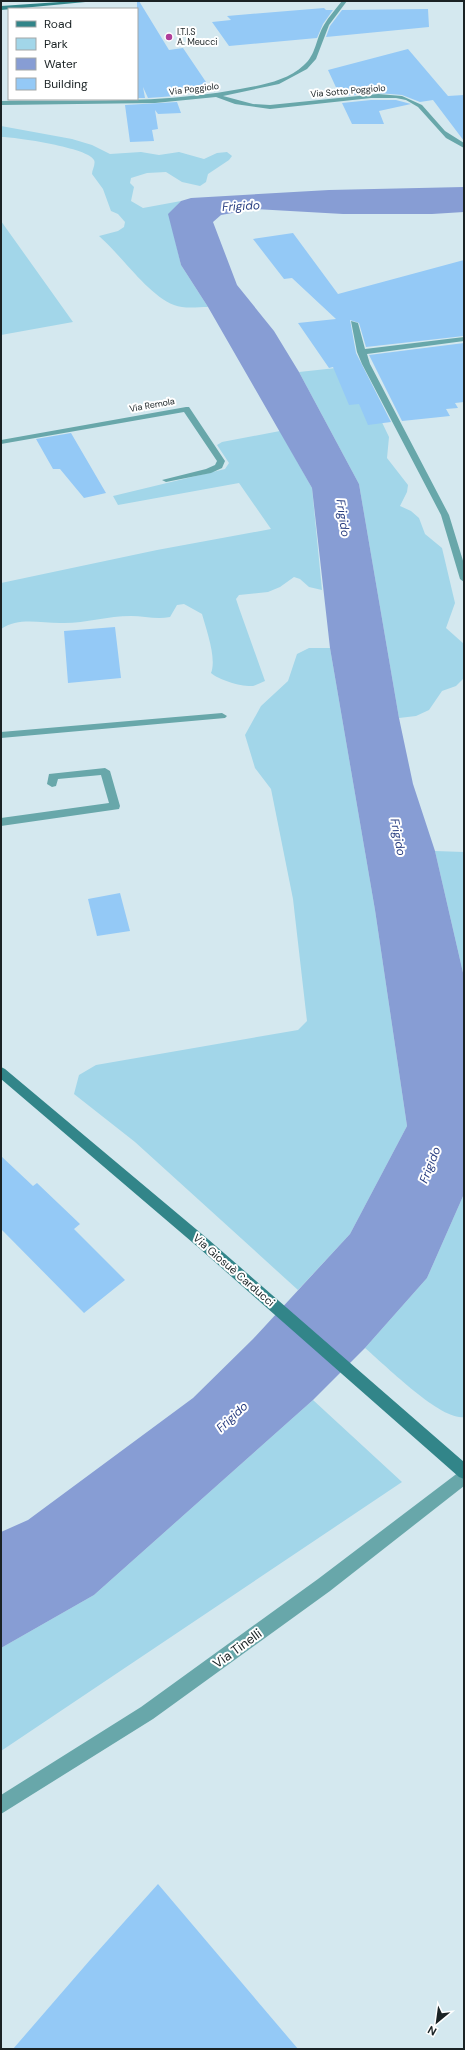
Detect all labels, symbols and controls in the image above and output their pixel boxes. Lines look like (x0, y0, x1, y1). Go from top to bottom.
legend (8, 8, 138, 100)
text: Road (44, 16, 72, 32)
place label: I.T.I.S A. Meucci (177, 26, 217, 48)
marker: I.T.I.S A. Meucci (164, 32, 174, 42)
text: Park (44, 36, 68, 52)
text: Water (44, 56, 78, 72)
text: Building (44, 76, 88, 92)
street label: Via Poggiolo (168, 80, 220, 98)
street label: Via Sotto Poggiolo (310, 82, 386, 100)
water label: Frigido (222, 197, 260, 215)
street label: Via Remola (128, 395, 176, 415)
water label: Frigido (332, 498, 354, 538)
water label: Frigido (387, 817, 409, 857)
water label: Frigido (415, 1144, 445, 1186)
street label: Via Giosuè Carducci (190, 1231, 278, 1309)
water label: Frigido (213, 1398, 251, 1436)
street label: Via Tinelli (209, 1625, 265, 1672)
north arrow (417, 2002, 457, 2042)
text: N (425, 2023, 439, 2039)

